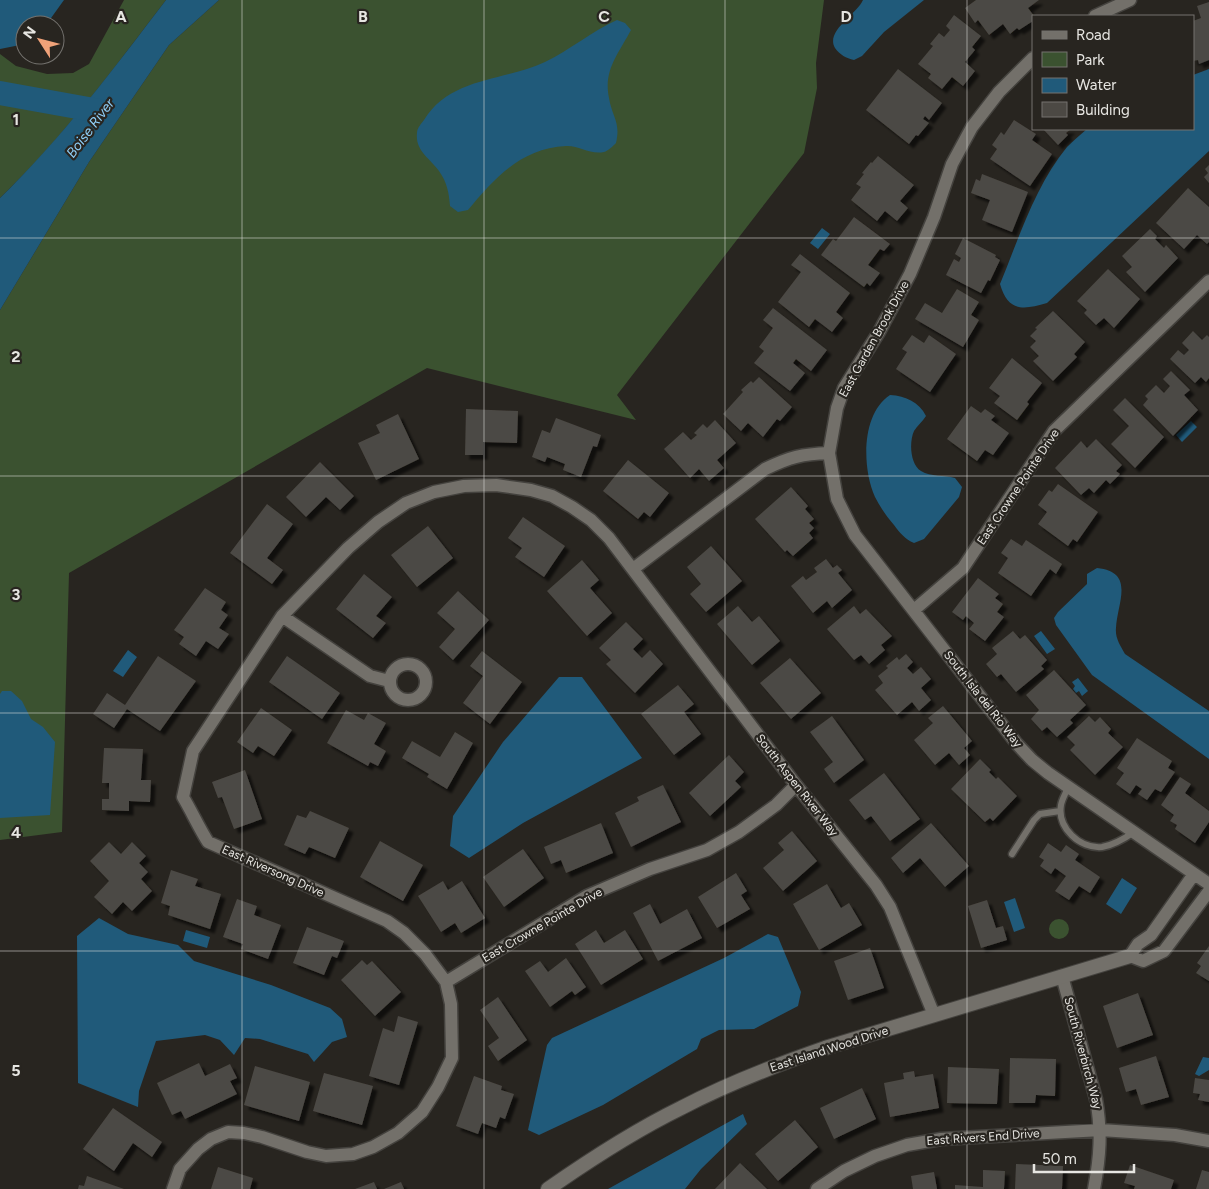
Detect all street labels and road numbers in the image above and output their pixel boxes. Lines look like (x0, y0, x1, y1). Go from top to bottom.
street label: East Garden Brook Drive (836, 278, 912, 400)
street label: East Crowne Pointe Drive (974, 426, 1062, 547)
street label: South Isla del Rio Way (941, 648, 1025, 751)
street label: South Aspen River Way (753, 731, 842, 839)
street label: East Riversong Drive (220, 842, 327, 900)
street label: East Crowne Pointe Drive (479, 885, 605, 965)
street label: South Riverbirch Way (1061, 995, 1105, 1111)
street label: East Island Wood Drive (768, 1023, 890, 1075)
street label: East Rivers End Drive (926, 1126, 1041, 1148)

